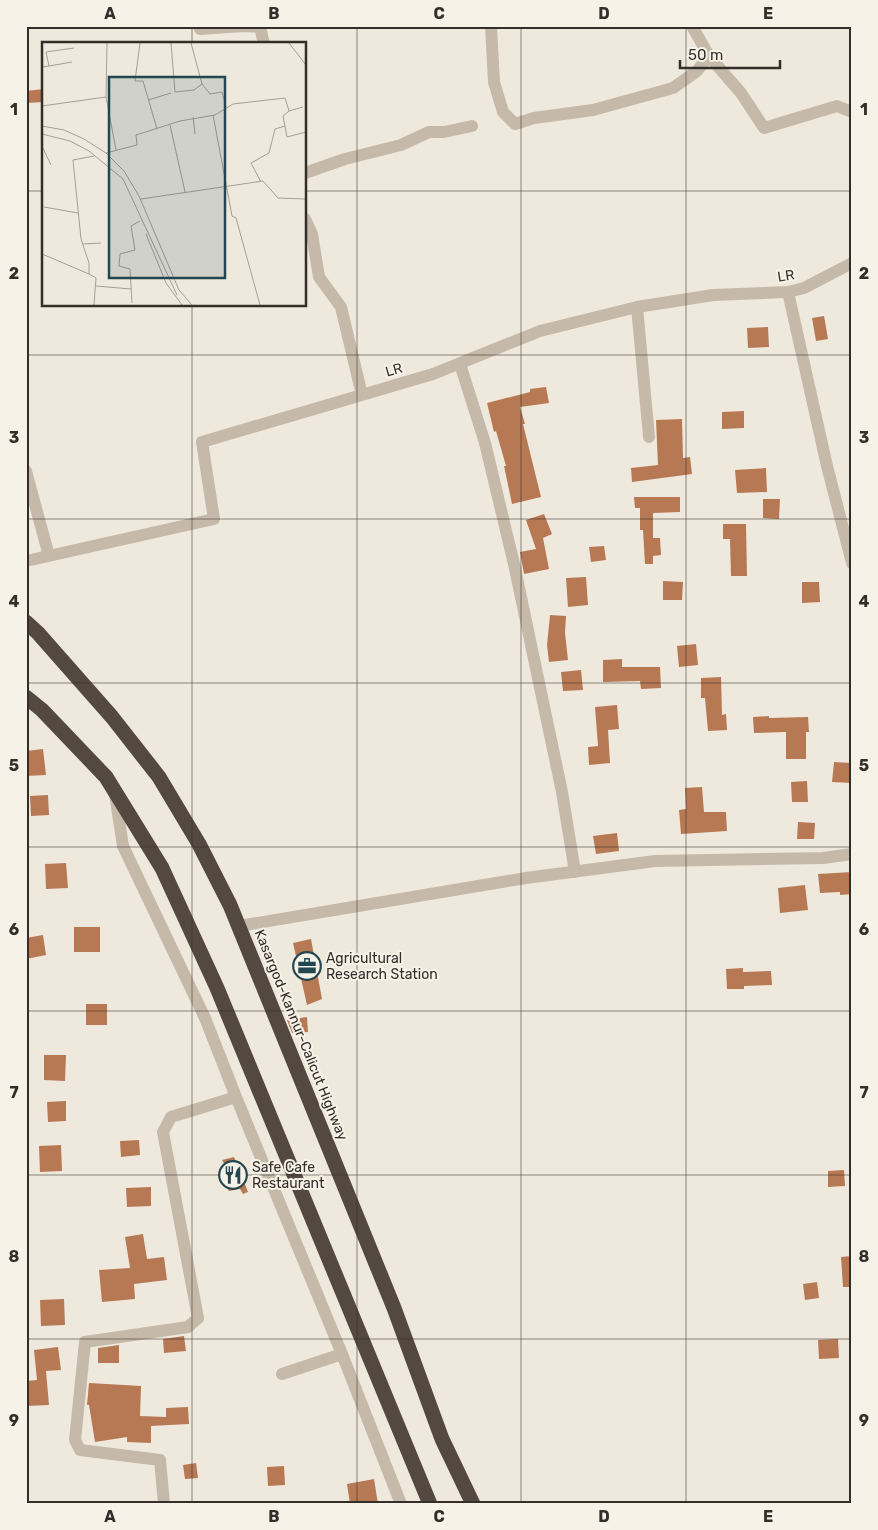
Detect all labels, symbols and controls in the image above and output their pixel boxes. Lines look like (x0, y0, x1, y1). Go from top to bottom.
text: A (104, 4, 116, 23)
text: B (268, 4, 280, 23)
text: C (433, 4, 445, 23)
text: D (598, 4, 610, 23)
text: E (763, 4, 773, 23)
scale bar (680, 38, 780, 70)
inset map (42, 42, 306, 306)
text: 50 m (688, 46, 723, 64)
text: 1 (10, 100, 18, 119)
text: 1 (860, 100, 868, 119)
text: 2 (9, 264, 19, 283)
text: 2 (859, 264, 869, 283)
street label: LR (776, 266, 796, 286)
street label: LR (383, 359, 405, 381)
text: 3 (9, 428, 19, 447)
text: 3 (859, 428, 869, 447)
text: 4 (9, 592, 20, 611)
text: 4 (859, 592, 870, 611)
text: 5 (9, 756, 19, 775)
text: 5 (859, 756, 869, 775)
text: 6 (9, 920, 19, 939)
text: 6 (859, 920, 869, 939)
street label: Kasargod-Kannur-Calicut Highway (251, 927, 351, 1143)
place label: Agricultural Research Station (326, 950, 438, 983)
office icon: Agricultural Research Station (292, 951, 322, 981)
text: 7 (9, 1083, 19, 1102)
text: 7 (859, 1083, 869, 1102)
place label: Safe Cafe Restaurant (252, 1159, 325, 1192)
restaurant icon: Safe Cafe Restaurant (218, 1160, 248, 1190)
text: 8 (9, 1247, 20, 1266)
text: 8 (859, 1247, 870, 1266)
text: 9 (9, 1411, 19, 1430)
text: 9 (859, 1411, 869, 1430)
text: A (104, 1507, 116, 1526)
text: B (268, 1507, 280, 1526)
text: C (433, 1507, 445, 1526)
text: D (598, 1507, 610, 1526)
text: E (763, 1507, 773, 1526)

